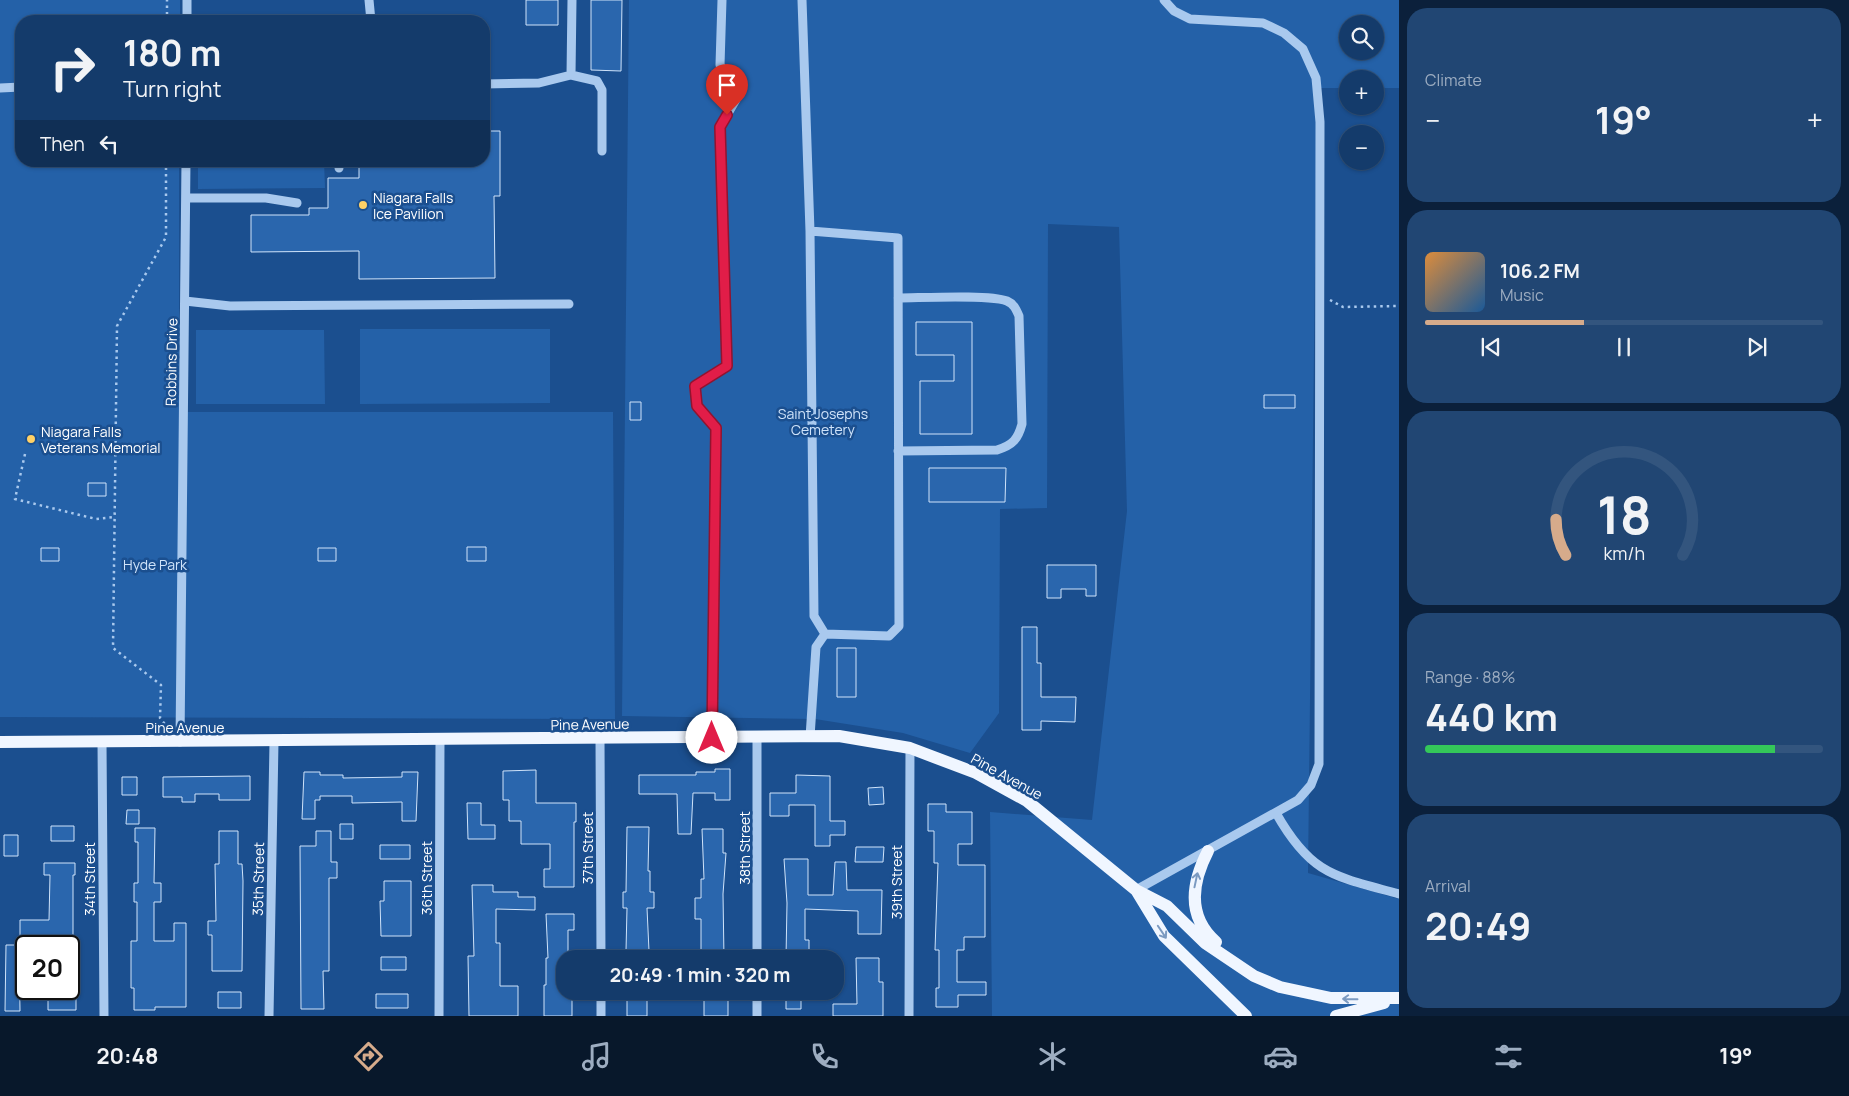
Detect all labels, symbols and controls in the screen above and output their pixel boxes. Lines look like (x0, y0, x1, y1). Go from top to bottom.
map controls (1339, 15, 1384, 170)
button: search (1339, 15, 1384, 60)
text: 180 m (123, 29, 221, 77)
icon: right (40, 35, 105, 100)
pin (706, 64, 748, 115)
text: Climate (1425, 69, 1482, 91)
button: + (1339, 70, 1384, 115)
icon: arrive (713, 71, 741, 99)
text: Turn right (123, 74, 221, 104)
text: 19° (1595, 93, 1652, 145)
text: − (1425, 101, 1440, 139)
text: + (1807, 101, 1823, 139)
button: − (1339, 125, 1384, 170)
icon: left (95, 130, 123, 158)
text: Then (40, 131, 85, 157)
place label: Niagara Falls Ice Pavilion (373, 188, 453, 223)
marker: Niagara Falls Ice Pavilion (357, 199, 369, 211)
text: 106.2 FM (1500, 258, 1580, 284)
text: Music (1500, 284, 1544, 306)
street label: Robbins Drive (161, 318, 181, 406)
icon: previous (1477, 333, 1505, 361)
icon: pause (1610, 333, 1638, 361)
icon: next (1743, 333, 1771, 361)
park label: Saint Josephs Cemetery (778, 404, 868, 439)
place label: Niagara Falls Veterans Memorial (41, 422, 161, 457)
marker: Niagara Falls Veterans Memorial (25, 433, 37, 445)
text: 18 (1597, 479, 1651, 550)
text: km/h (1603, 541, 1645, 565)
park label: Hyde Park (123, 555, 188, 574)
text: Range · 88% (1425, 666, 1515, 688)
text: 440 km (1425, 690, 1558, 742)
position arrow (685, 711, 737, 763)
street label: Pine Avenue (550, 714, 630, 734)
street label: Pine Avenue (146, 718, 224, 737)
street label: Pine Avenue (968, 749, 1046, 803)
street label: 37th Street (578, 811, 597, 884)
street label: 38th Street (735, 811, 754, 885)
street label: 36th Street (417, 840, 436, 915)
street label: 34th Street (80, 842, 99, 916)
street label: 35th Street (248, 842, 268, 916)
street label: 39th Street (887, 844, 906, 919)
one-way arrow (1192, 873, 1202, 889)
text: Arrival (1425, 875, 1471, 897)
text: 20:49 (1425, 899, 1531, 951)
one-way arrow (1157, 925, 1167, 939)
speed limit sign: 20 (15, 935, 80, 1000)
text: 20:49 · 1 min · 320 m (610, 962, 790, 988)
one-way arrow (1343, 994, 1359, 1004)
icon: directions (351, 1039, 386, 1074)
icon: music (579, 1039, 614, 1074)
icon: phone (807, 1039, 842, 1074)
icon: climate (1035, 1039, 1070, 1074)
icon: car (1263, 1039, 1298, 1074)
icon: filters (1491, 1039, 1526, 1074)
text: 20:48 (96, 1041, 158, 1071)
text: 19° (1719, 1041, 1752, 1071)

